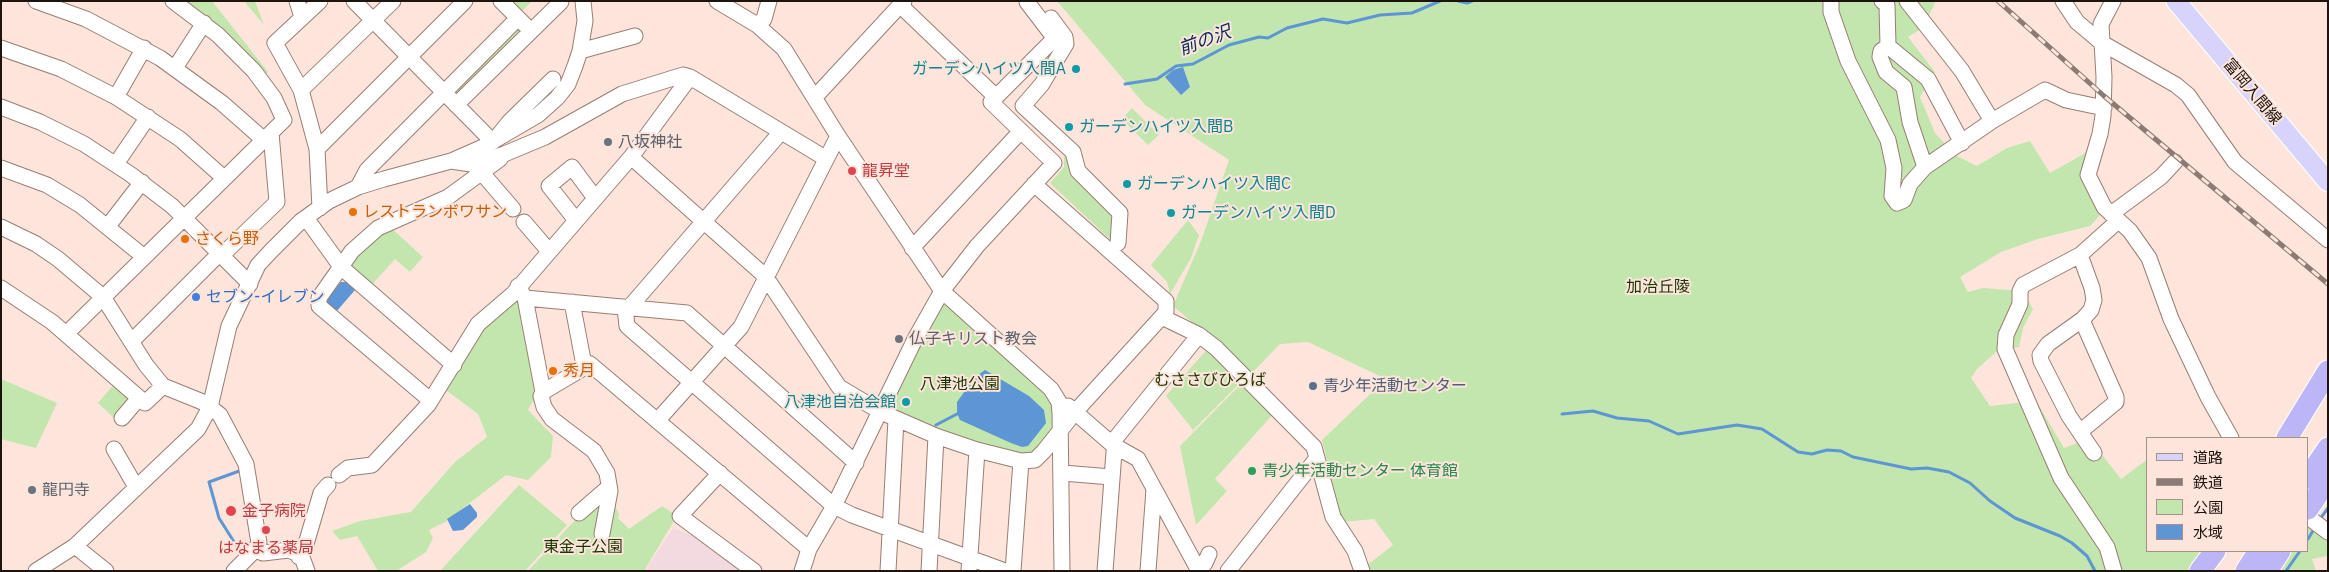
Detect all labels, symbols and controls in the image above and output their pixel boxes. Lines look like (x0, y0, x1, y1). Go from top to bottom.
water label: 前の沢 (1176, 22, 1234, 60)
street label: 富岡入間線 (2219, 55, 2285, 129)
place label: ガーデンハイツ入間A (912, 59, 1066, 79)
marker: ガーデンハイツ入間A (1070, 63, 1082, 75)
place label: ガーデンハイツ入間B (1079, 117, 1233, 137)
marker: ガーデンハイツ入間B (1063, 121, 1075, 133)
place label: 八坂神社 (618, 132, 682, 152)
marker: 八坂神社 (602, 136, 614, 148)
place label: 龍昇堂 (862, 161, 910, 181)
marker: 龍昇堂 (846, 165, 858, 177)
place label: ガーデンハイツ入間C (1137, 174, 1291, 194)
marker: ガーデンハイツ入間C (1121, 178, 1133, 190)
place label: レストランボワサン (363, 202, 507, 222)
place label: ガーデンハイツ入間D (1181, 203, 1336, 223)
marker: レストランボワサン (347, 206, 359, 218)
marker: ガーデンハイツ入間D (1165, 207, 1177, 219)
place label: さくら野 (195, 229, 259, 249)
marker: さくら野 (179, 233, 191, 245)
park label: 加治丘陵 (1626, 277, 1690, 297)
place label: セブン-イレブン (206, 287, 324, 307)
marker: セブン-イレブン (190, 291, 202, 303)
place label: 仏子キリスト教会 (909, 329, 1037, 349)
marker: 仏子キリスト教会 (893, 333, 905, 345)
place label: 秀月 (563, 361, 595, 381)
marker: 秀月 (547, 365, 559, 377)
park label: むささびひろば (1154, 370, 1266, 390)
park label: 八津池公園 (920, 374, 1000, 394)
place label: 青少年活動センター (1323, 376, 1467, 396)
marker: 青少年活動センター (1307, 380, 1319, 392)
place label: 八津池自治会館 (784, 392, 896, 412)
marker: 八津池自治会館 (900, 396, 912, 408)
legend (2146, 437, 2309, 552)
text: 道路 (2193, 448, 2223, 467)
place label: 青少年活動センター 体育館 (1262, 461, 1458, 481)
marker: 青少年活動センター 体育館 (1246, 465, 1258, 477)
text: 鉄道 (2193, 473, 2223, 492)
place label: 龍円寺 (42, 480, 90, 500)
marker: 龍円寺 (26, 484, 38, 496)
text: 公園 (2193, 498, 2223, 517)
place label: 金子病院 (242, 501, 306, 521)
marker: 金子病院 (224, 504, 238, 518)
text: 水域 (2193, 523, 2223, 542)
marker: はなまる薬局 (260, 524, 272, 536)
park label: 東金子公園 (543, 537, 623, 557)
place label: はなまる薬局 (218, 538, 314, 558)

